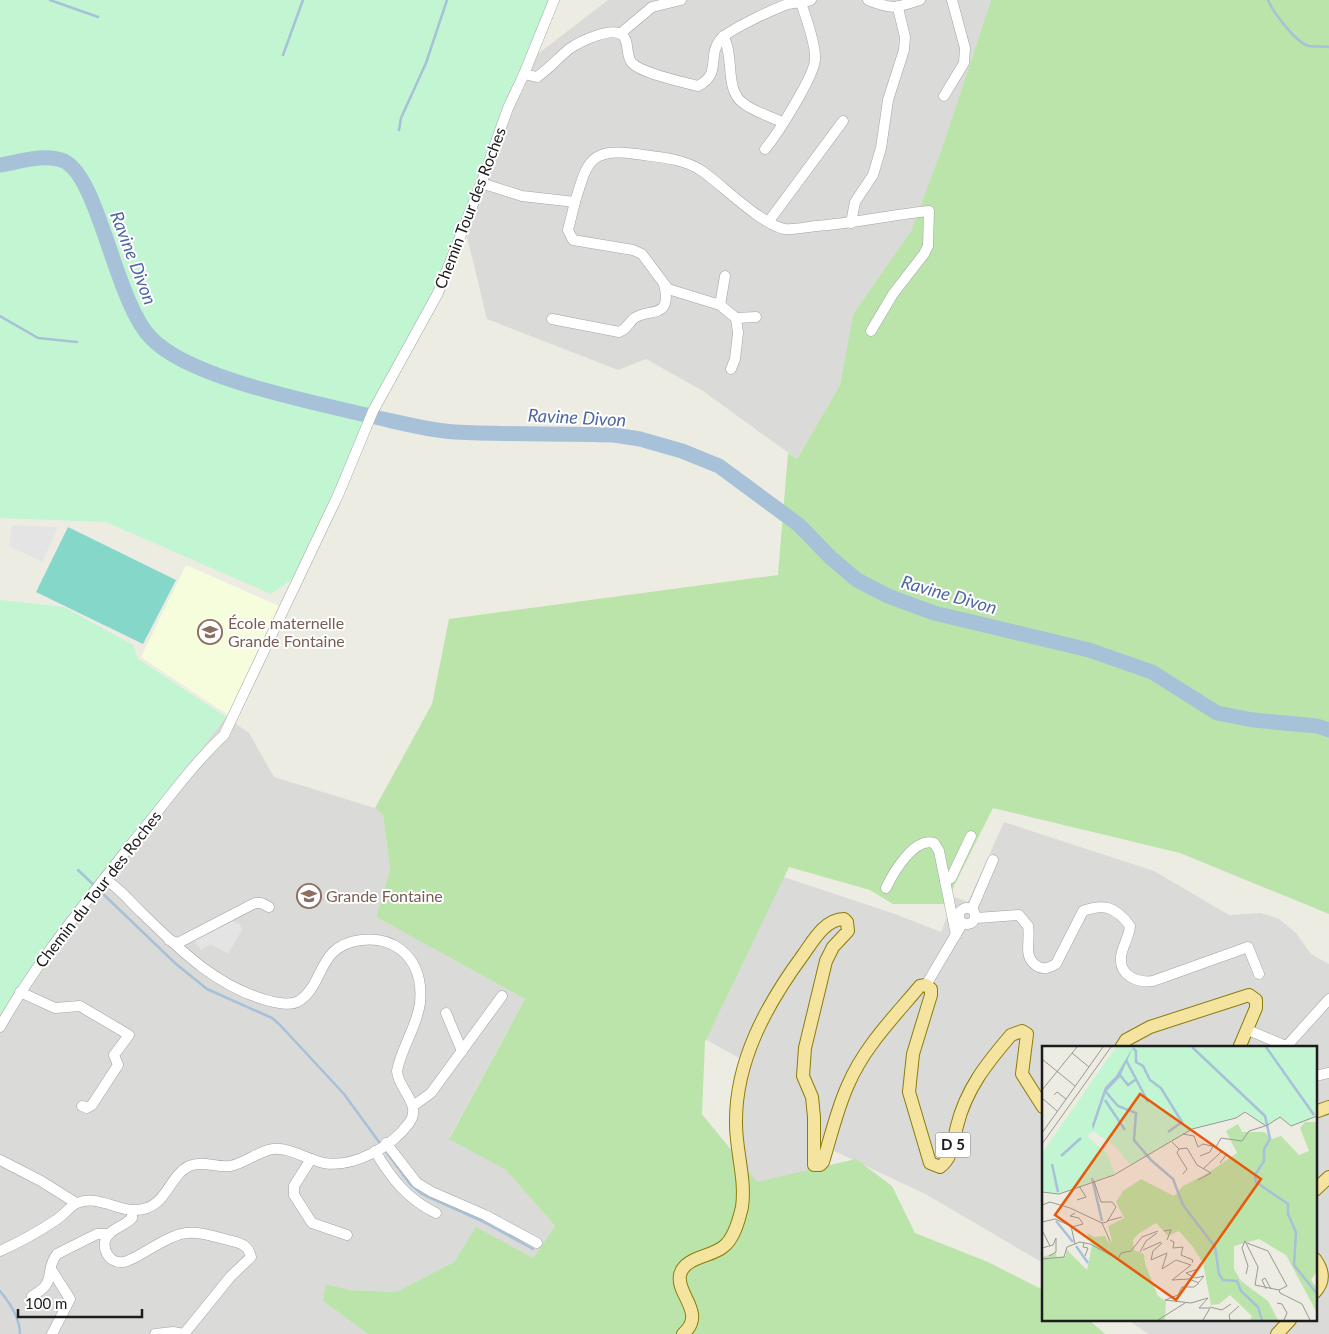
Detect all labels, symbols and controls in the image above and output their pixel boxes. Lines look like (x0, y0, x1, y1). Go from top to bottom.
street label: Chemin Tour des Roches (430, 124, 509, 291)
water label: Ravine Divon (106, 208, 162, 308)
water label: Ravine Divon (527, 403, 627, 431)
water label: Ravine Divon (899, 570, 1000, 618)
place label: École maternelle Grande Fontaine (228, 613, 345, 650)
school or university icon: École maternelle Grande Fontaine (197, 619, 223, 645)
street label: Chemin du Tour des Roches (31, 807, 165, 971)
school or university icon: Grande Fontaine (296, 883, 322, 909)
place label: Grande Fontaine (326, 886, 443, 905)
inset map (1042, 1046, 1316, 1322)
road number: D 5 (936, 1132, 970, 1158)
scale bar (18, 1286, 141, 1318)
text: 100 m (25, 1294, 67, 1312)

